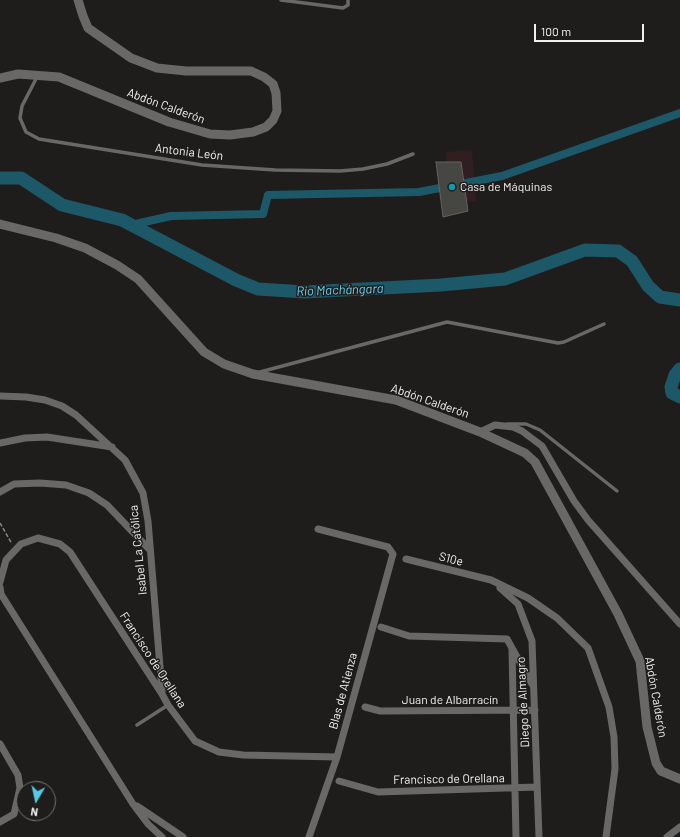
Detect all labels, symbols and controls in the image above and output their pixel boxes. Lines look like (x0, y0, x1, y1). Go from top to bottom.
scale bar (536, 16, 646, 42)
text: 100 m (541, 24, 571, 38)
street label: Abdón Calderón (125, 85, 207, 127)
street label: Antonia León (154, 141, 224, 163)
place label: Casa de Máquinas (460, 180, 552, 194)
marker: Casa de Máquinas (447, 182, 457, 192)
water label: Río Machángara (296, 281, 384, 299)
street label: Abdón Calderón (389, 381, 471, 421)
street label: Isabel La Católica (126, 504, 150, 596)
street label: S10e (437, 549, 465, 569)
street label: Francisco de Orellana (117, 609, 189, 711)
street label: Blas de Atienza (326, 651, 360, 731)
street label: Abdón Calderón (642, 655, 670, 739)
street label: Diego de Almagro (513, 656, 533, 748)
street label: Juan de Albarracín (402, 693, 498, 707)
street label: Francisco de Orellana (393, 771, 505, 787)
north arrow (16, 781, 56, 821)
text: N (30, 805, 39, 819)

